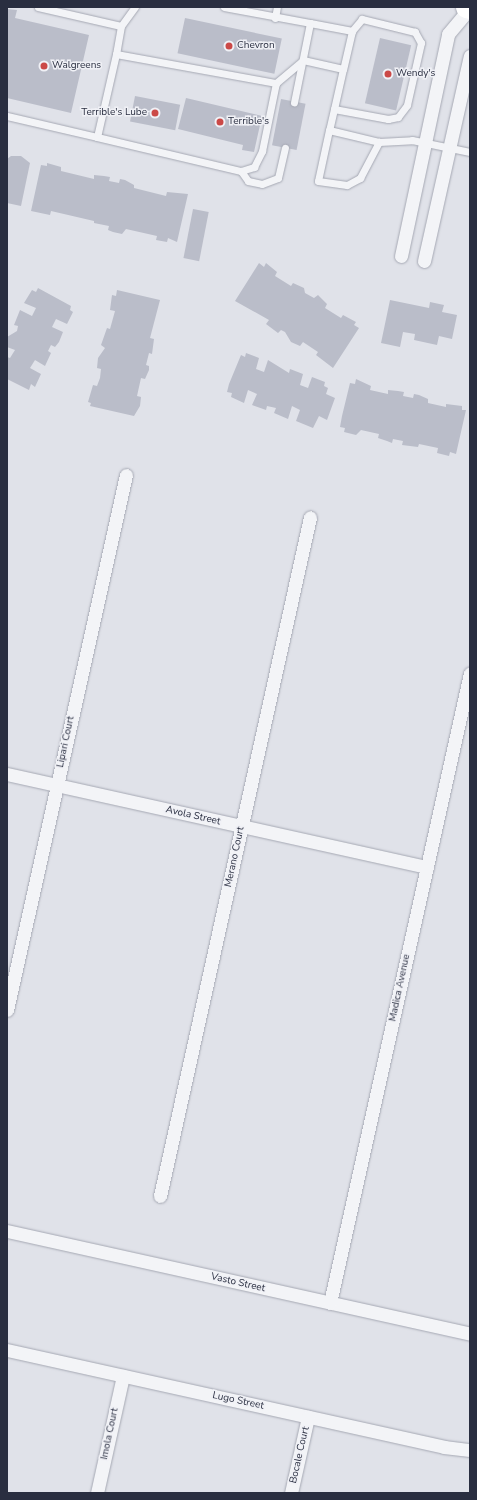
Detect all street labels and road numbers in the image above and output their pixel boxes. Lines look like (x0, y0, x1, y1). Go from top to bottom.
street label: Lipari Court (55, 715, 77, 769)
street label: Avola Street (164, 804, 222, 828)
street label: Merano Court (223, 826, 247, 888)
street label: Madica Avenue (387, 953, 413, 1023)
street label: Vasto Street (210, 1271, 266, 1295)
street label: Lugo Street (211, 1390, 265, 1412)
street label: Imola Court (99, 1407, 121, 1461)
street label: Bocale Court (288, 1425, 312, 1485)

